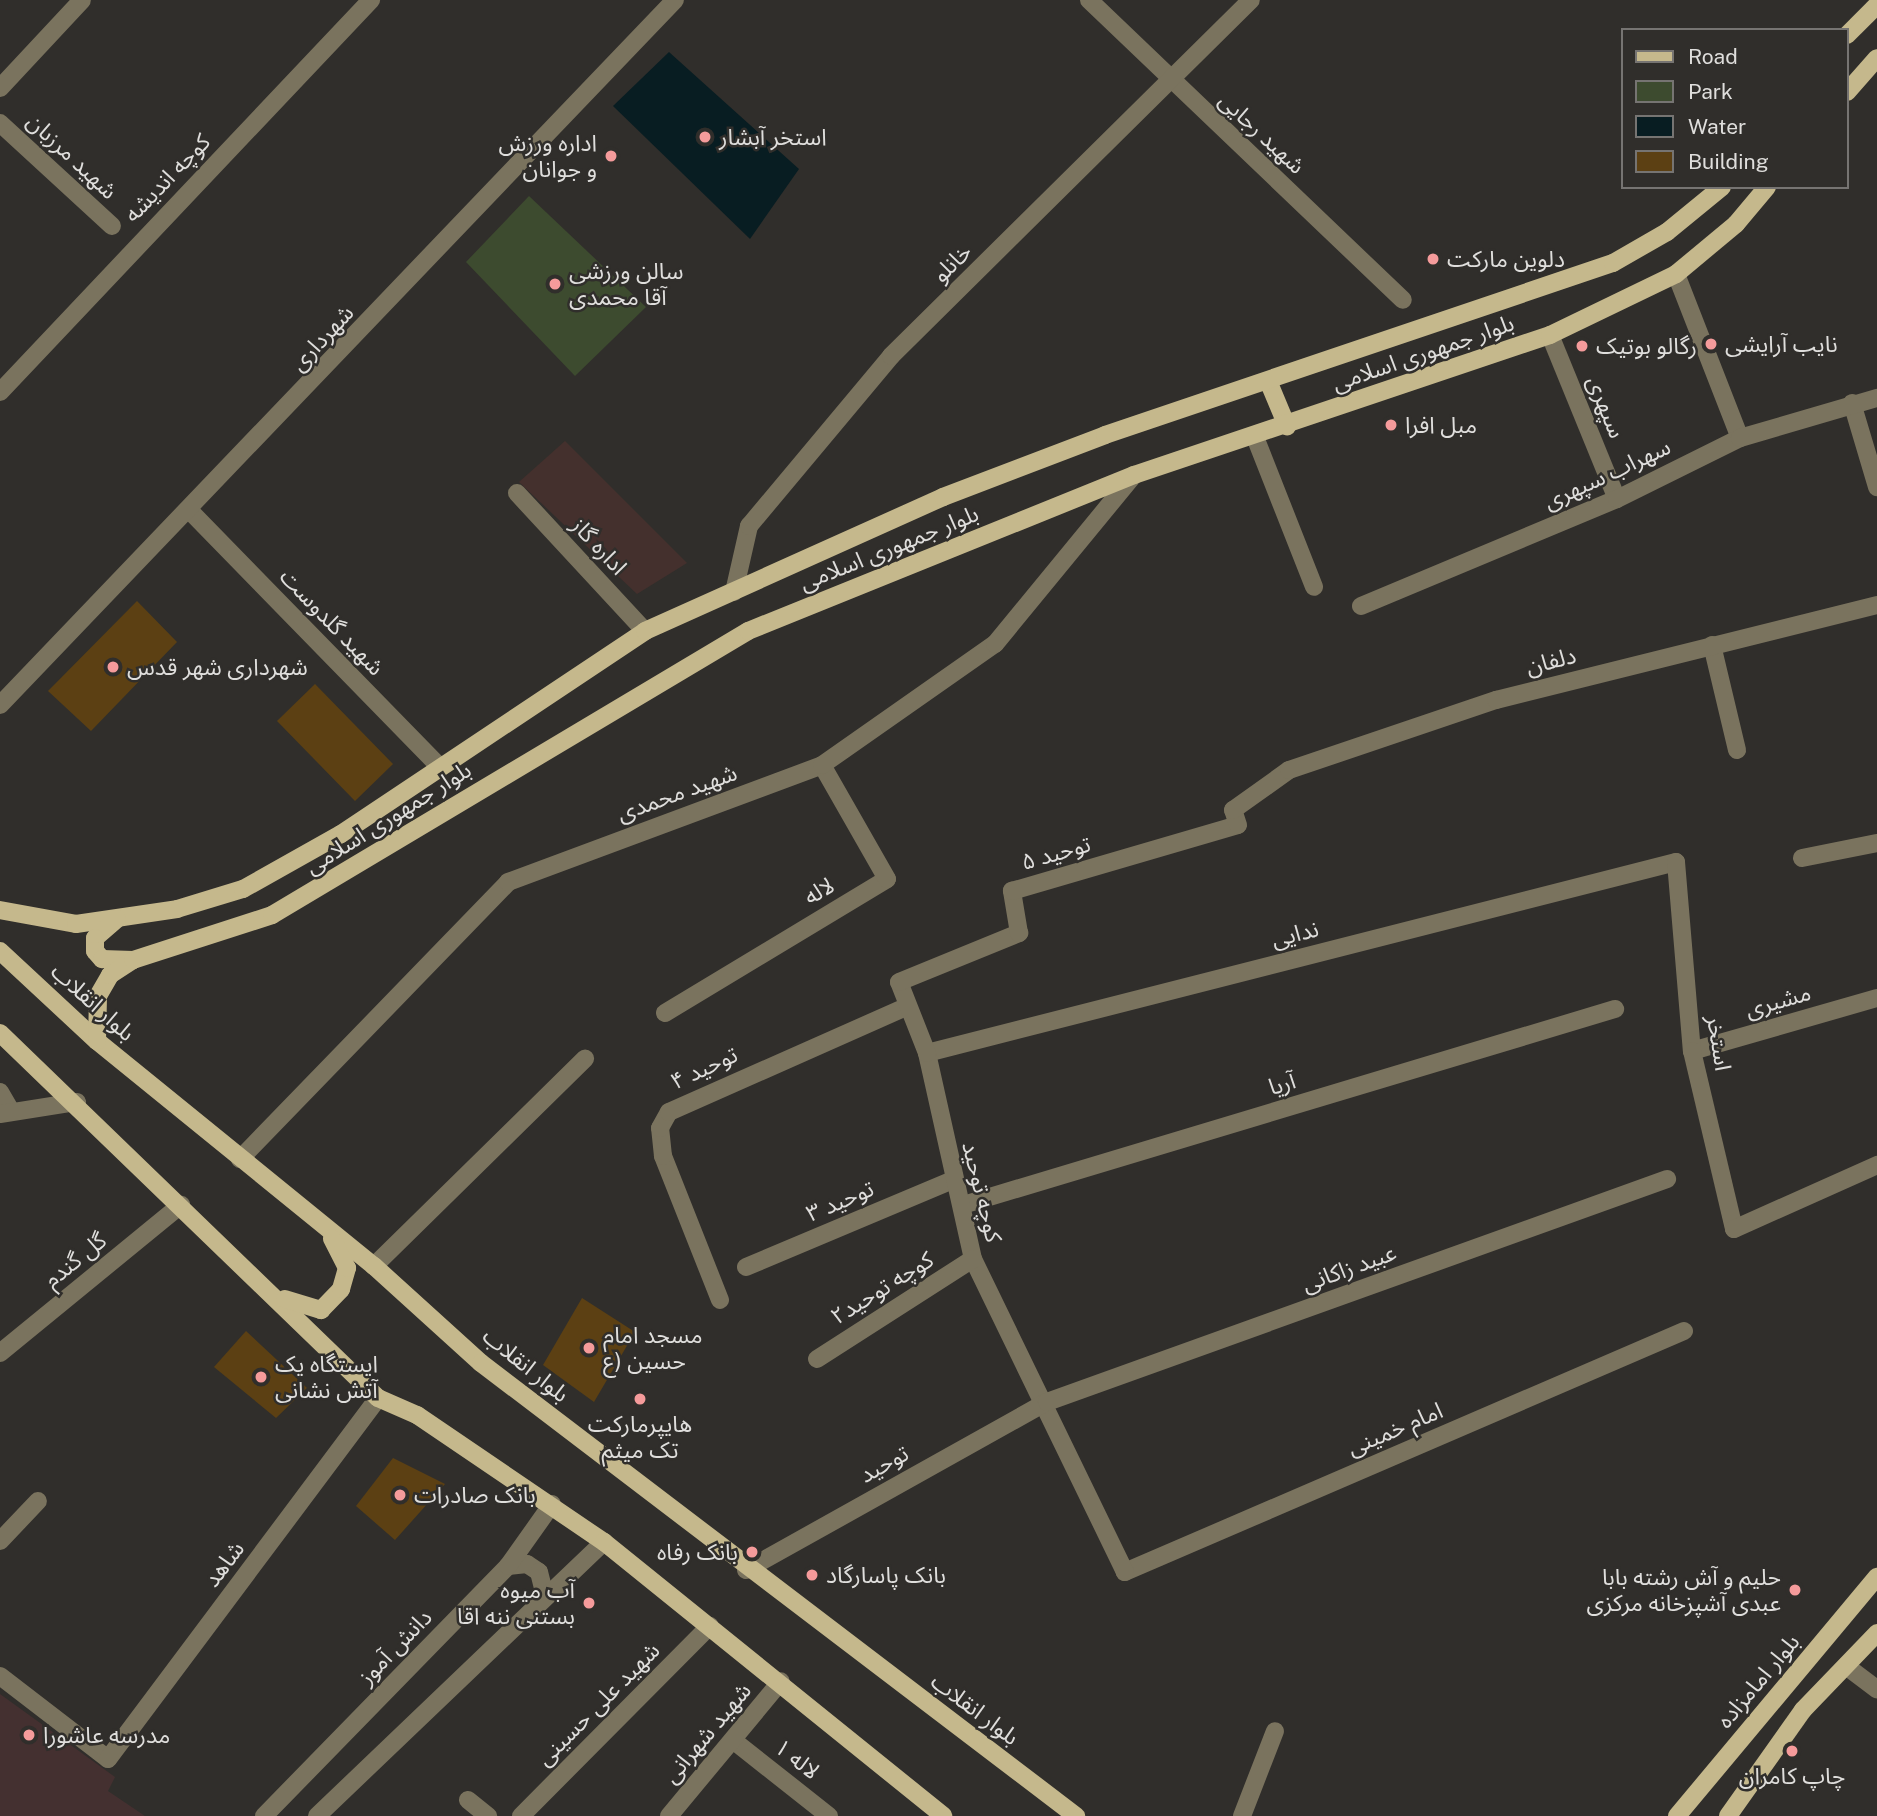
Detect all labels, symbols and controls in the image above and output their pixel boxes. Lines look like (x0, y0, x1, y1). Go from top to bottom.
legend (1622, 28, 1849, 189)
text: Road (1688, 44, 1738, 69)
text: Park (1688, 79, 1733, 104)
street label: شهید رجایی (1213, 86, 1311, 180)
street label: شهید مرزبان (21, 107, 123, 205)
text: Water (1688, 114, 1746, 139)
place label: استخر آبشار (719, 123, 827, 151)
street label: کوچه اندیشه (118, 128, 216, 228)
place label: اداره ورزش و جوانان (498, 129, 597, 183)
marker: استخر آبشار (697, 129, 713, 145)
marker: اداره ورزش و جوانان (603, 148, 619, 164)
text: Building (1688, 149, 1769, 174)
street label: خانلو (927, 238, 977, 288)
place label: دلوین مارکت (1447, 245, 1565, 273)
marker: دلوین مارکت (1425, 251, 1441, 267)
place label: سالن ورزشی آقا محمدی (569, 257, 684, 311)
marker: سالن ورزشی آقا محمدی (547, 276, 563, 292)
street label: شهرداری (284, 299, 360, 377)
street label: بلوار جمهوری اسلامی (1328, 309, 1518, 397)
place label: نایب آرایشی (1725, 330, 1838, 358)
place label: رگالو بوتیک (1596, 332, 1697, 360)
marker: نایب آرایشی (1703, 336, 1719, 352)
marker: رگالو بوتیک (1574, 338, 1590, 354)
street label: سپهری (1581, 372, 1631, 442)
place label: مبل افرا (1405, 411, 1477, 439)
marker: مبل افرا (1383, 417, 1399, 433)
street label: سهراب سپهری (1539, 433, 1675, 515)
street label: بلوار جمهوری اسلامی (795, 500, 983, 596)
street label: اداره گاز (565, 511, 633, 581)
street label: شهید گلدوست (274, 563, 390, 681)
street label: دلفان (1523, 641, 1579, 681)
place label: شهرداری شهر قدس (127, 653, 308, 681)
marker: شهرداری شهر قدس (105, 659, 121, 675)
street label: بلوار جمهوری اسلامی (300, 756, 476, 880)
street label: شهید محمدی (613, 759, 741, 827)
street label: توحید ۵ (1018, 830, 1094, 876)
street label: لاله (799, 871, 839, 911)
street label: ندایی (1269, 915, 1321, 953)
street label: بلوار انقلاب (45, 957, 141, 1047)
street label: مشیری (1742, 979, 1814, 1023)
street label: استخر (1701, 1013, 1737, 1073)
street label: توحید ۴ (666, 1041, 742, 1095)
street label: آریا (1265, 1067, 1299, 1101)
street label: کوچه توحید (956, 1139, 1008, 1245)
street label: توحید ۳ (802, 1174, 878, 1228)
street label: گل گندم (38, 1226, 112, 1294)
street label: عبید زاکانی (1298, 1238, 1400, 1298)
street label: کوچه توحید۲ (826, 1246, 938, 1330)
place label: مسجد امام حسین (ع (603, 1321, 702, 1375)
street label: بلوار انقلاب (477, 1322, 575, 1408)
marker: مسجد امام حسین (ع (581, 1340, 597, 1356)
place label: ایستگاه یک آتش نشانی (275, 1350, 378, 1404)
marker: ایستگاه یک آتش نشانی (253, 1369, 269, 1385)
marker: هایپرمارکت تک میثم (632, 1391, 648, 1407)
street label: امام خمینی (1343, 1397, 1447, 1461)
place label: هایپرمارکت تک میثم (588, 1410, 692, 1464)
street label: توحید (855, 1439, 913, 1489)
place label: بانک صادرات (414, 1481, 536, 1509)
marker: بانک صادرات (392, 1487, 408, 1503)
street label: شاهد (198, 1536, 250, 1592)
place label: بانک رفاه (657, 1538, 738, 1566)
marker: بانک رفاه (744, 1544, 760, 1560)
place label: بانک پاسارگاد (826, 1561, 946, 1589)
place label: حلیم و آش رشته بابا عبدی آشپزخانه مرکزی (1587, 1563, 1781, 1617)
marker: بانک پاسارگاد (804, 1567, 820, 1583)
place label: آب میوه بستنی ننه اقا (457, 1576, 575, 1630)
marker: حلیم و آش رشته بابا عبدی آشپزخانه مرکزی (1787, 1582, 1803, 1598)
marker: آب میوه بستنی ننه اقا (581, 1595, 597, 1611)
street label: دانش آموز (352, 1604, 438, 1690)
street label: بلوار امامزاده (1711, 1628, 1805, 1734)
street label: شهید علی حسینی (530, 1636, 666, 1772)
street label: بلوار انقلاب (926, 1667, 1024, 1751)
street label: شهید شهرانی (657, 1677, 757, 1789)
place label: مدرسه عاشورا (43, 1721, 170, 1749)
marker: مدرسه عاشورا (21, 1727, 37, 1743)
street label: لاله ۱ (769, 1733, 825, 1785)
marker: چاپ کامران (1784, 1743, 1800, 1759)
place label: چاپ کامران (1739, 1762, 1845, 1790)

